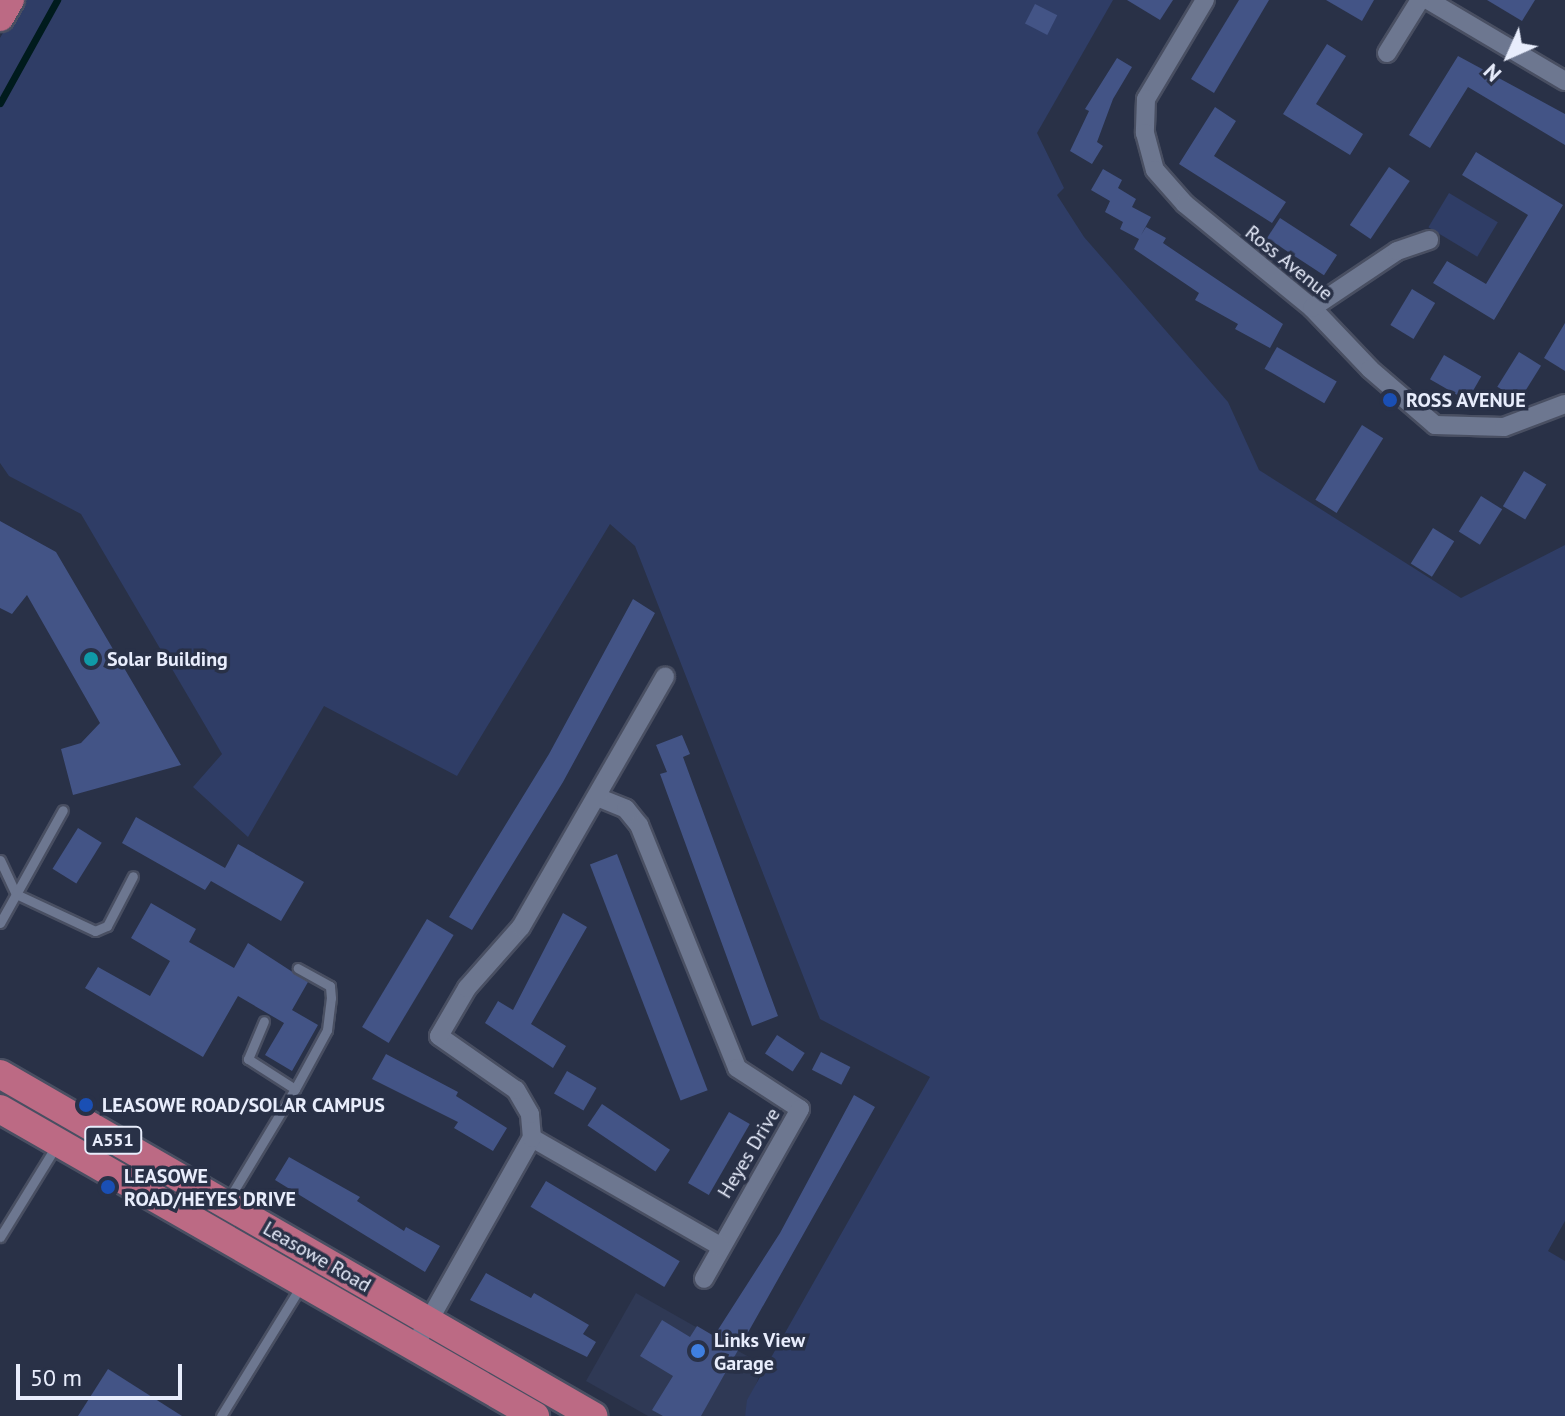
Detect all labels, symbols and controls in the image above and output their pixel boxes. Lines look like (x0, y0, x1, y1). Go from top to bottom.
north arrow (1469, 16, 1549, 96)
text: N (1477, 58, 1507, 88)
street label: Ross Avenue (1240, 220, 1338, 306)
place label: ROSS AVENUE (1406, 388, 1526, 412)
marker: ROSS AVENUE (1381, 391, 1399, 409)
place label: Solar Building (107, 647, 228, 671)
marker: Solar Building (82, 650, 100, 668)
place label: LEASOWE ROAD/SOLAR CAMPUS (102, 1093, 385, 1117)
marker: LEASOWE ROAD/SOLAR CAMPUS (77, 1096, 95, 1114)
street label: Heyes Drive (713, 1104, 785, 1202)
road number: A551 (83, 1126, 143, 1154)
place label: LEASOWE ROAD/HEYES DRIVE (124, 1164, 296, 1211)
marker: LEASOWE ROAD/HEYES DRIVE (99, 1178, 117, 1196)
street label: Leasowe Road (259, 1216, 375, 1298)
place label: Links View Garage (714, 1328, 806, 1375)
marker: Links View Garage (689, 1342, 707, 1360)
scale bar (20, 1348, 186, 1398)
text: 50 m (30, 1362, 82, 1393)

